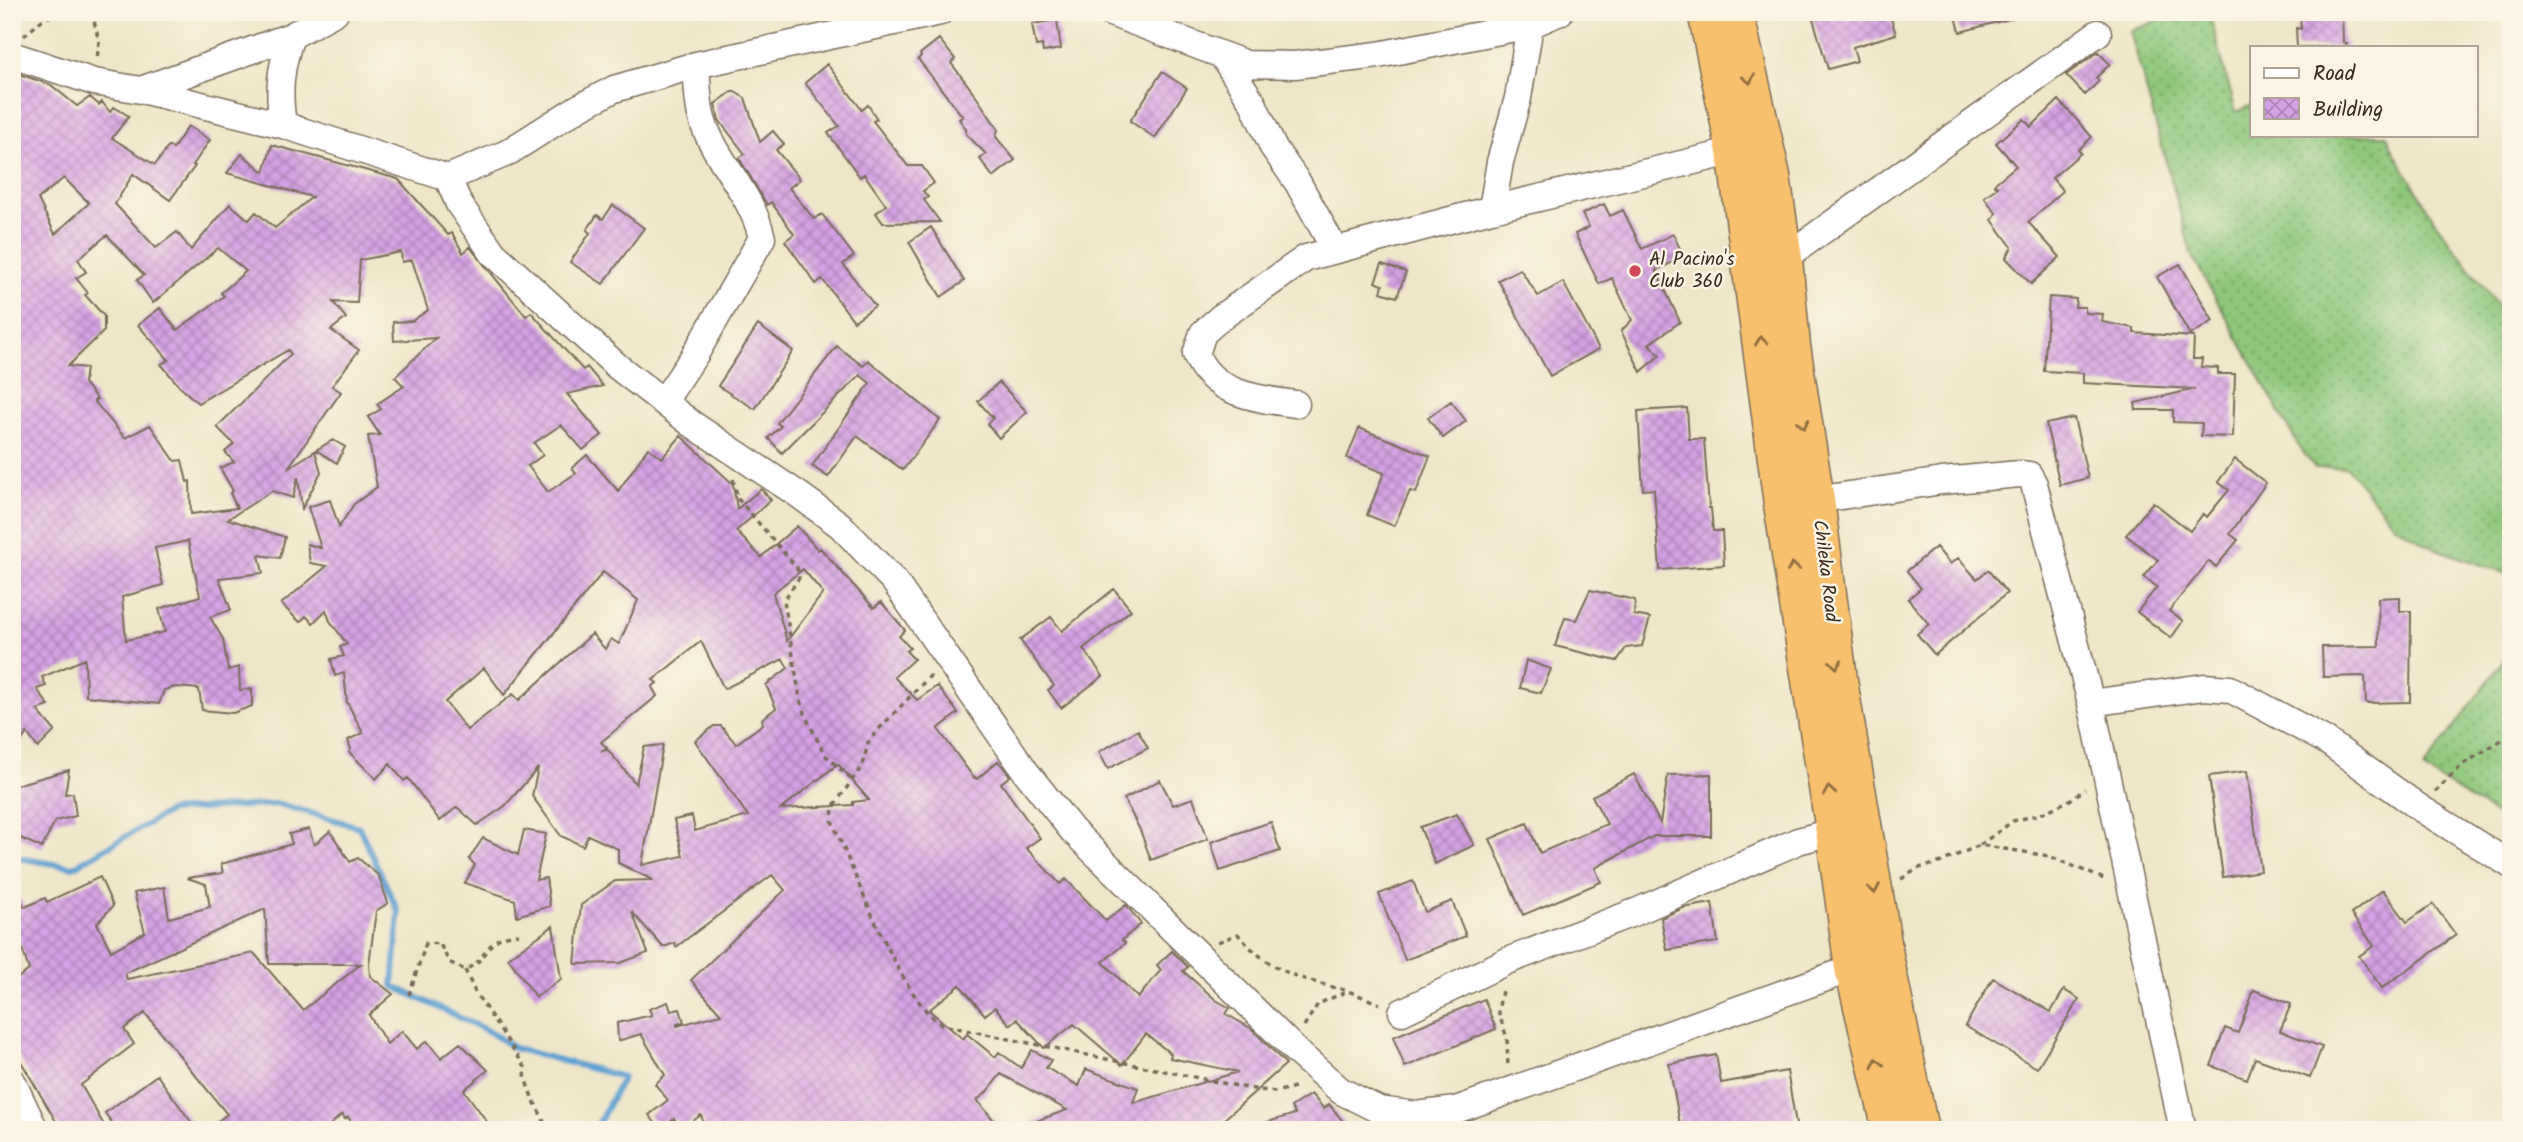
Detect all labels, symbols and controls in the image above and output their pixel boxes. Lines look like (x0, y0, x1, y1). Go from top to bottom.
legend (2250, 46, 2478, 136)
text: Road (2313, 58, 2356, 91)
one-way arrow (1741, 73, 1755, 85)
text: Building (2313, 94, 2383, 127)
place label: Al Pacino's Club 360 (1649, 245, 1735, 297)
marker: Al Pacino's Club 360 (1627, 263, 1643, 279)
one-way arrow (1754, 335, 1769, 347)
one-way arrow (1796, 418, 1811, 429)
street label: Chileka Road (1804, 518, 1846, 624)
one-way arrow (1786, 561, 1801, 572)
one-way arrow (1829, 659, 1844, 670)
one-way arrow (1822, 785, 1837, 797)
one-way arrow (1866, 883, 1881, 895)
one-way arrow (1871, 1057, 1885, 1069)

